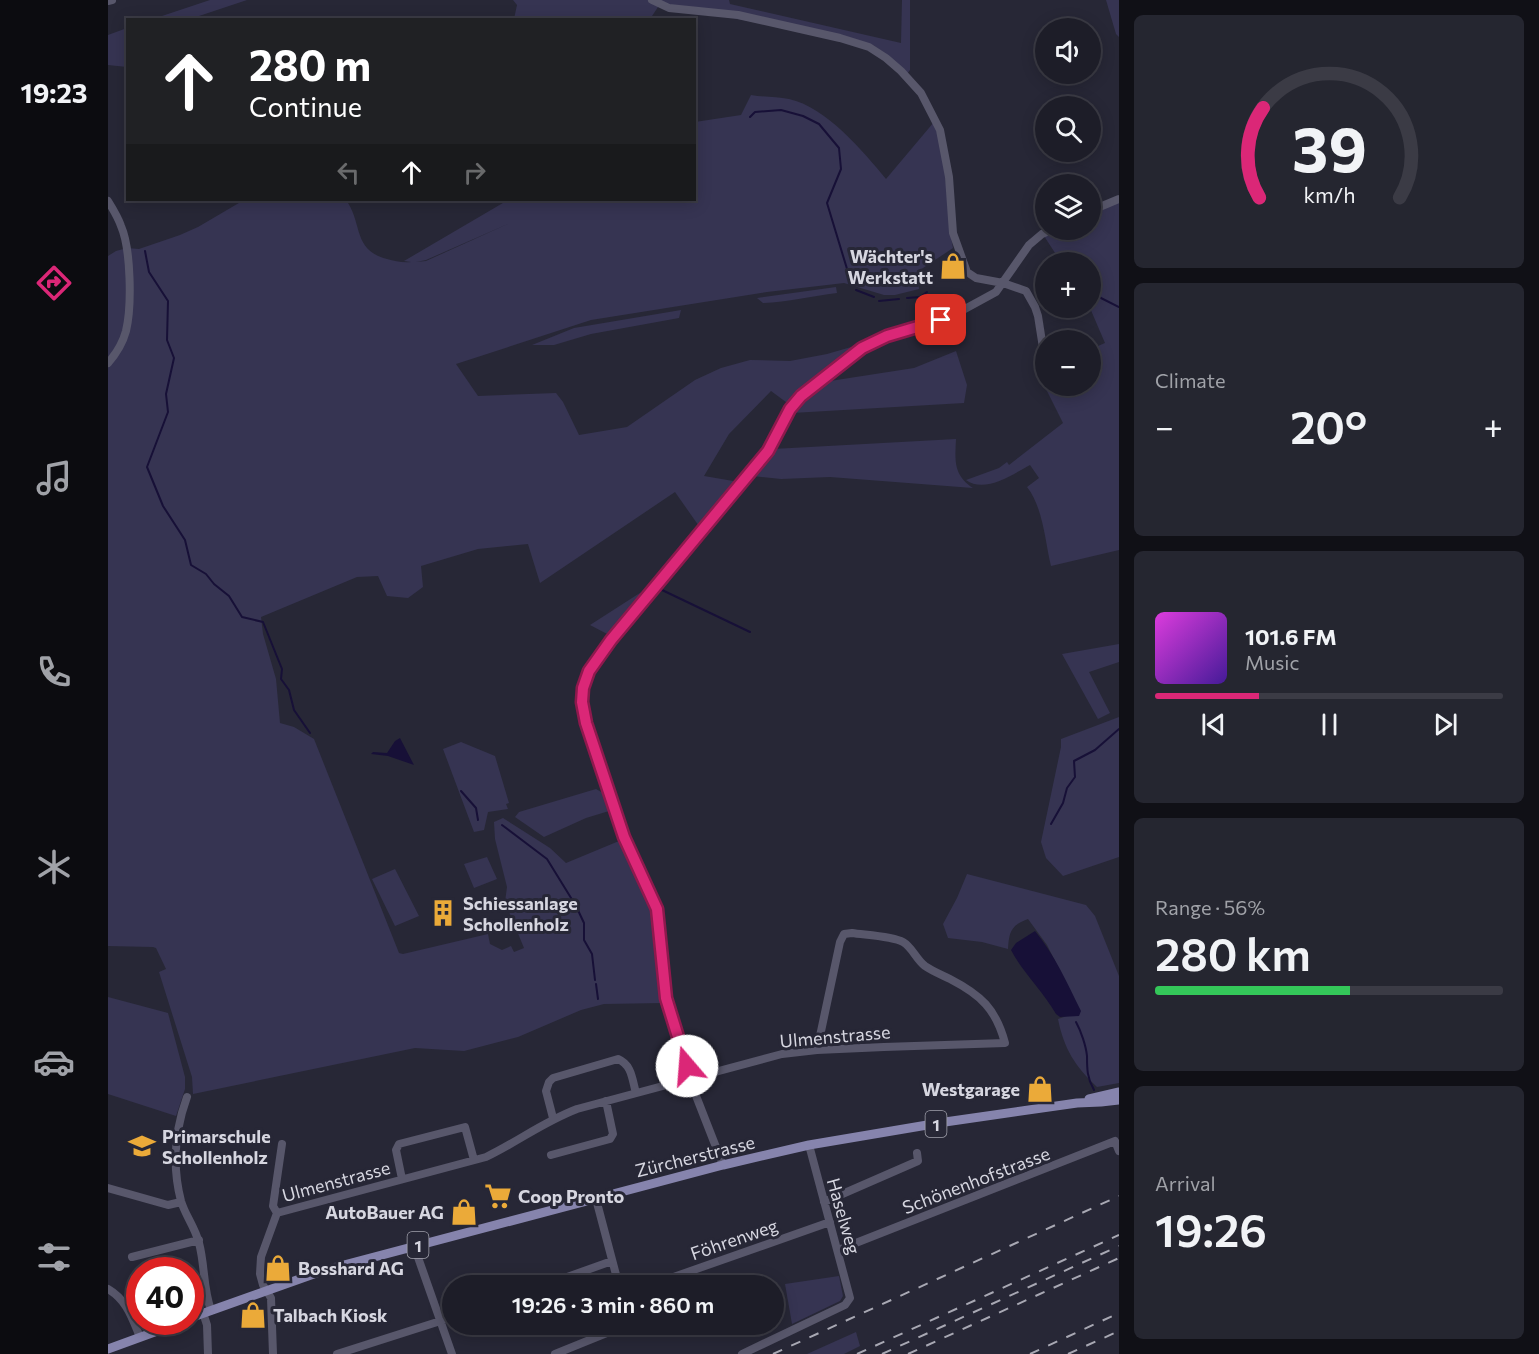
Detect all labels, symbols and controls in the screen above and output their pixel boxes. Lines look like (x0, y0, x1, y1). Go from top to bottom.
map controls (1035, 18, 1101, 396)
button: sound (1035, 18, 1101, 84)
text: 280 m (249, 38, 371, 90)
icon: ahead (150, 42, 228, 120)
text: 19:23 (20, 76, 88, 109)
text: Continue (249, 90, 362, 123)
button: search (1035, 96, 1101, 162)
text: 39 (1292, 110, 1366, 186)
icon: left (332, 156, 365, 189)
icon: ahead (395, 156, 428, 189)
icon: right (458, 156, 491, 189)
button: layers (1035, 174, 1101, 240)
text: km/h (1303, 182, 1355, 208)
place label: Wächter's Werkstatt (848, 245, 933, 288)
shop icon: Wächter's Werkstatt (938, 251, 968, 281)
button: + (1035, 252, 1101, 318)
icon: directions (33, 262, 75, 304)
pin (915, 294, 966, 345)
icon: arrive (924, 303, 957, 336)
button: − (1035, 330, 1101, 396)
text: Climate (1155, 368, 1225, 392)
text: 20° (1290, 398, 1367, 453)
text: − (1155, 405, 1174, 446)
text: + (1484, 405, 1503, 446)
icon: music (33, 457, 75, 499)
text: 101.6 FM (1245, 623, 1337, 650)
text: Music (1245, 650, 1299, 674)
icon: phone (33, 651, 75, 693)
icon: previous (1197, 708, 1230, 741)
icon: pause (1313, 708, 1346, 741)
icon: next (1429, 708, 1462, 741)
icon: climate (33, 846, 75, 888)
place label: Schiessanlage Schollenholz (463, 892, 578, 935)
text: Range · 56% (1155, 895, 1265, 919)
building icon: Schiessanlage Schollenholz (428, 898, 458, 928)
text: 280 km (1155, 925, 1311, 980)
street label: Ulmenstrasse (779, 1020, 891, 1052)
position arrow (655, 1034, 719, 1098)
icon: car (33, 1041, 75, 1083)
shop icon: Westgarage (1025, 1074, 1055, 1104)
place label: Westgarage (922, 1078, 1020, 1100)
road number: 1 (926, 1111, 946, 1137)
place label: Primarschule Schollenholz (162, 1125, 271, 1168)
school or university icon: Primarschule Schollenholz (127, 1131, 157, 1161)
street label: Zürcherstrasse (633, 1131, 757, 1181)
street label: Schönenhofstrasse (899, 1142, 1053, 1218)
street label: Ulmenstrasse (280, 1156, 392, 1206)
text: Arrival (1155, 1171, 1216, 1195)
street label: Haselweg (823, 1175, 865, 1257)
supermarket icon: Coop Pronto (483, 1181, 513, 1211)
place label: Coop Pronto (518, 1185, 624, 1207)
shop icon: AutoBauer AG (449, 1197, 479, 1227)
place label: AutoBauer AG (325, 1201, 444, 1223)
text: 19:26 (1155, 1201, 1267, 1256)
street label: Föhrenweg (687, 1214, 781, 1264)
road number: 1 (408, 1232, 428, 1258)
icon: filters (33, 1236, 75, 1278)
shop icon: Bosshard AG (263, 1253, 293, 1283)
speed limit sign: 40 (126, 1257, 204, 1335)
place label: Bosshard AG (298, 1257, 404, 1279)
text: 19:26 · 3 min · 860 m (512, 1291, 714, 1318)
shop icon: Talbach Kiosk (238, 1300, 268, 1330)
place label: Talbach Kiosk (273, 1304, 388, 1326)

